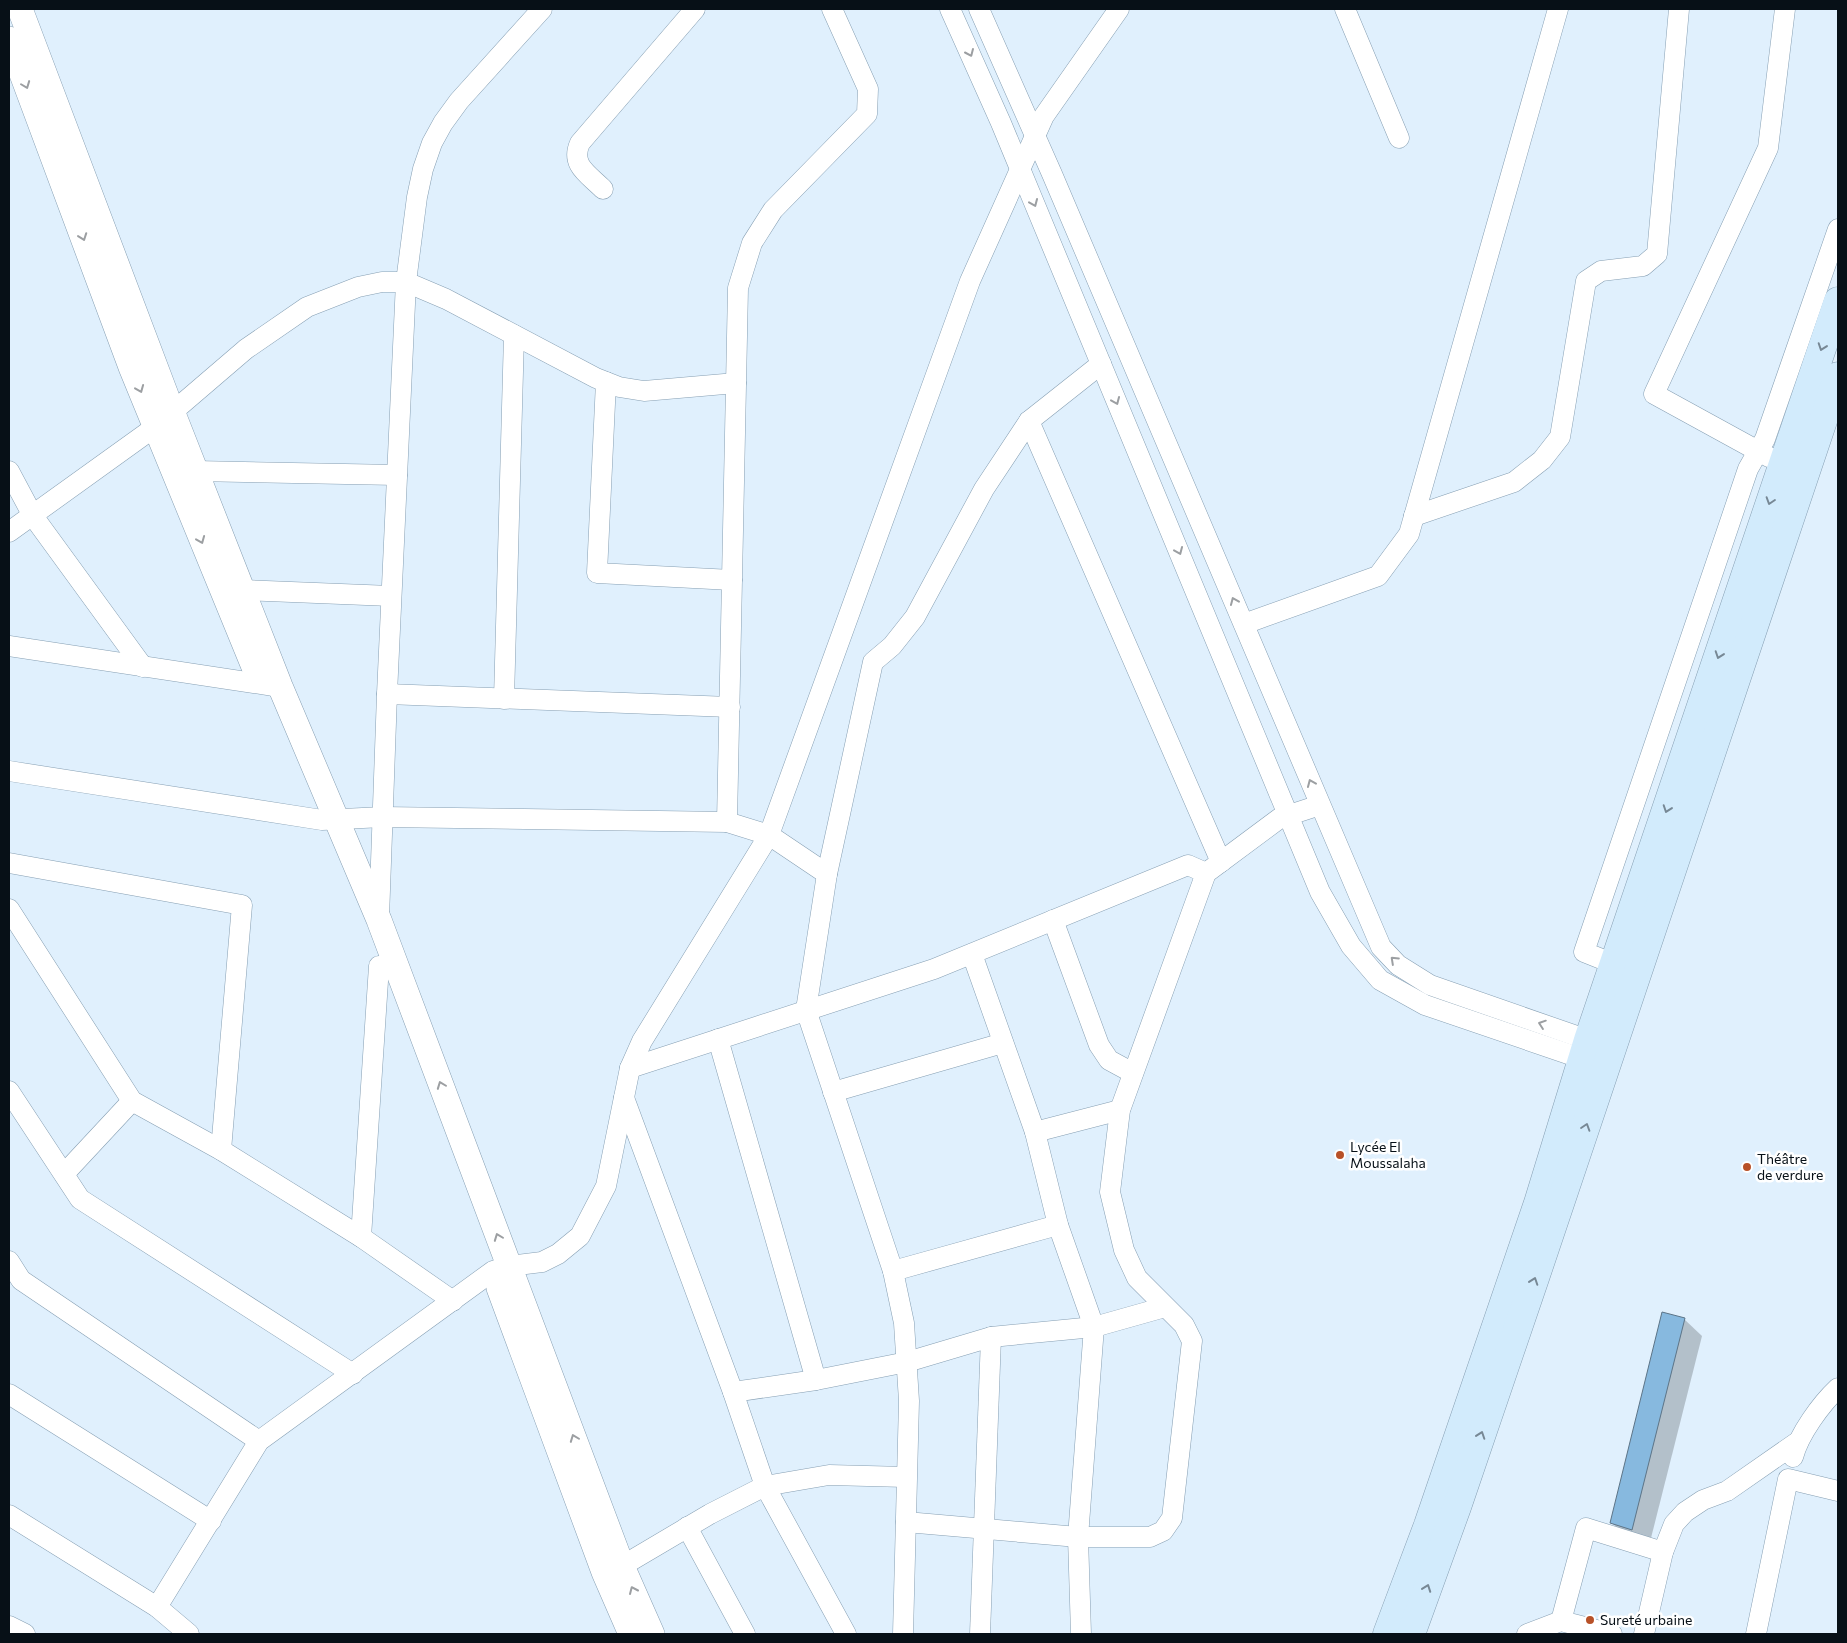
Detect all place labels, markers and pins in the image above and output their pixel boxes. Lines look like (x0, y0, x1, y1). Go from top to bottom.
place label: Lycée El Moussalaha (1350, 1138, 1426, 1171)
marker: Lycée El Moussalaha (1334, 1149, 1346, 1161)
place label: Théâtre de verdure (1757, 1150, 1823, 1183)
marker: Théâtre de verdure (1741, 1161, 1753, 1173)
place label: Sureté urbaine (1600, 1611, 1692, 1628)
marker: Sureté urbaine (1584, 1614, 1596, 1626)

